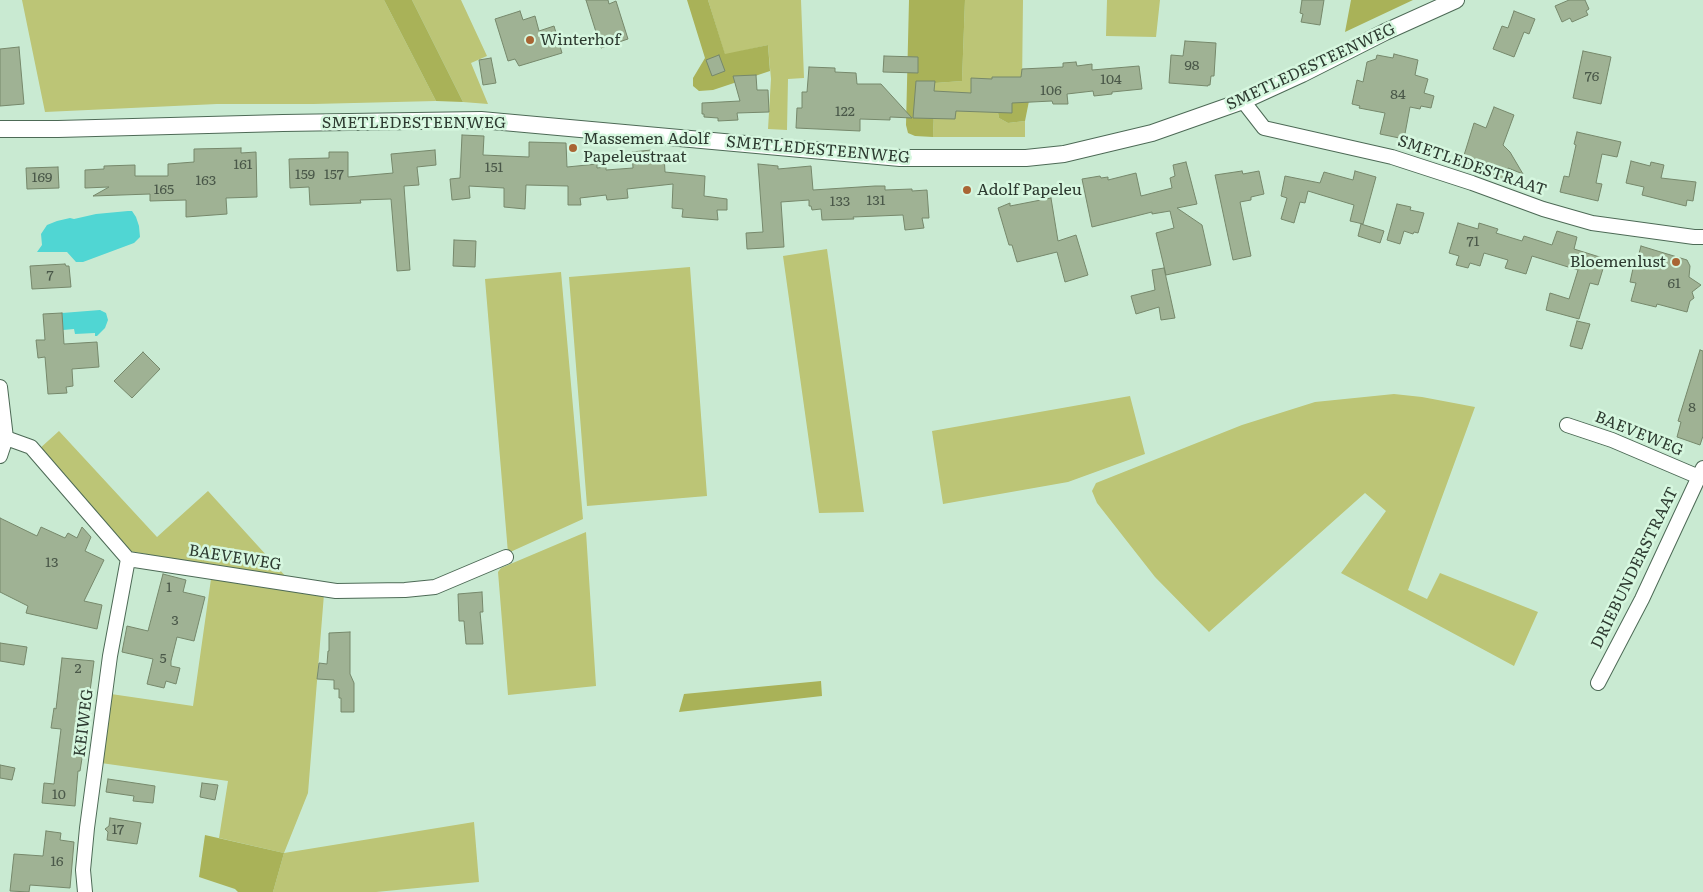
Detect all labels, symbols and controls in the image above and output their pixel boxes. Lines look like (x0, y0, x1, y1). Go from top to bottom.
street label: SMETLEDESTEENWEG (1223, 19, 1399, 115)
place label: Winterhof (540, 30, 620, 50)
marker: Winterhof (524, 34, 536, 46)
house number: 98 (1184, 58, 1200, 74)
house number: 76 (1585, 69, 1599, 85)
house number: 104 (1100, 72, 1122, 88)
house number: 106 (1040, 83, 1062, 99)
house number: 84 (1390, 87, 1406, 103)
house number: 122 (835, 104, 855, 120)
street label: SMETLEDESTEENWEG (322, 113, 506, 133)
place label: Massemen Adolf Papeleustraat (583, 129, 709, 167)
street label: SMETLEDESTEENWEG (725, 132, 911, 168)
street label: SMETLEDESTRAAT (1395, 132, 1549, 200)
marker: Massemen Adolf Papeleustraat (567, 142, 579, 154)
house number: 161 (234, 157, 252, 173)
house number: 151 (485, 160, 503, 176)
house number: 159 (295, 167, 315, 183)
house number: 157 (324, 167, 344, 183)
house number: 169 (32, 170, 52, 186)
house number: 163 (196, 173, 216, 189)
place label: Adolf Papeleu (977, 180, 1082, 200)
house number: 165 (154, 182, 174, 198)
marker: Adolf Papeleu (961, 184, 973, 196)
house number: 131 (867, 193, 885, 209)
house number: 133 (830, 194, 850, 210)
house number: 71 (1467, 234, 1479, 250)
place label: Bloemenlust (1570, 252, 1666, 272)
marker: Bloemenlust (1670, 256, 1682, 268)
house number: 7 (46, 268, 54, 284)
house number: 61 (1667, 276, 1681, 292)
house number: 8 (1688, 400, 1696, 416)
street label: BAEVEWEG (1592, 408, 1686, 460)
street label: DRIEBUNDERSTRAAT (1587, 484, 1683, 652)
street label: BAEVEWEG (187, 541, 283, 575)
house number: 13 (45, 555, 59, 571)
house number: 1 (166, 580, 172, 596)
house number: 3 (171, 613, 179, 629)
house number: 5 (159, 651, 167, 667)
house number: 2 (74, 661, 82, 677)
street label: KEIWEG (70, 688, 98, 758)
house number: 10 (52, 787, 66, 803)
house number: 17 (112, 822, 124, 838)
house number: 16 (50, 854, 64, 870)

